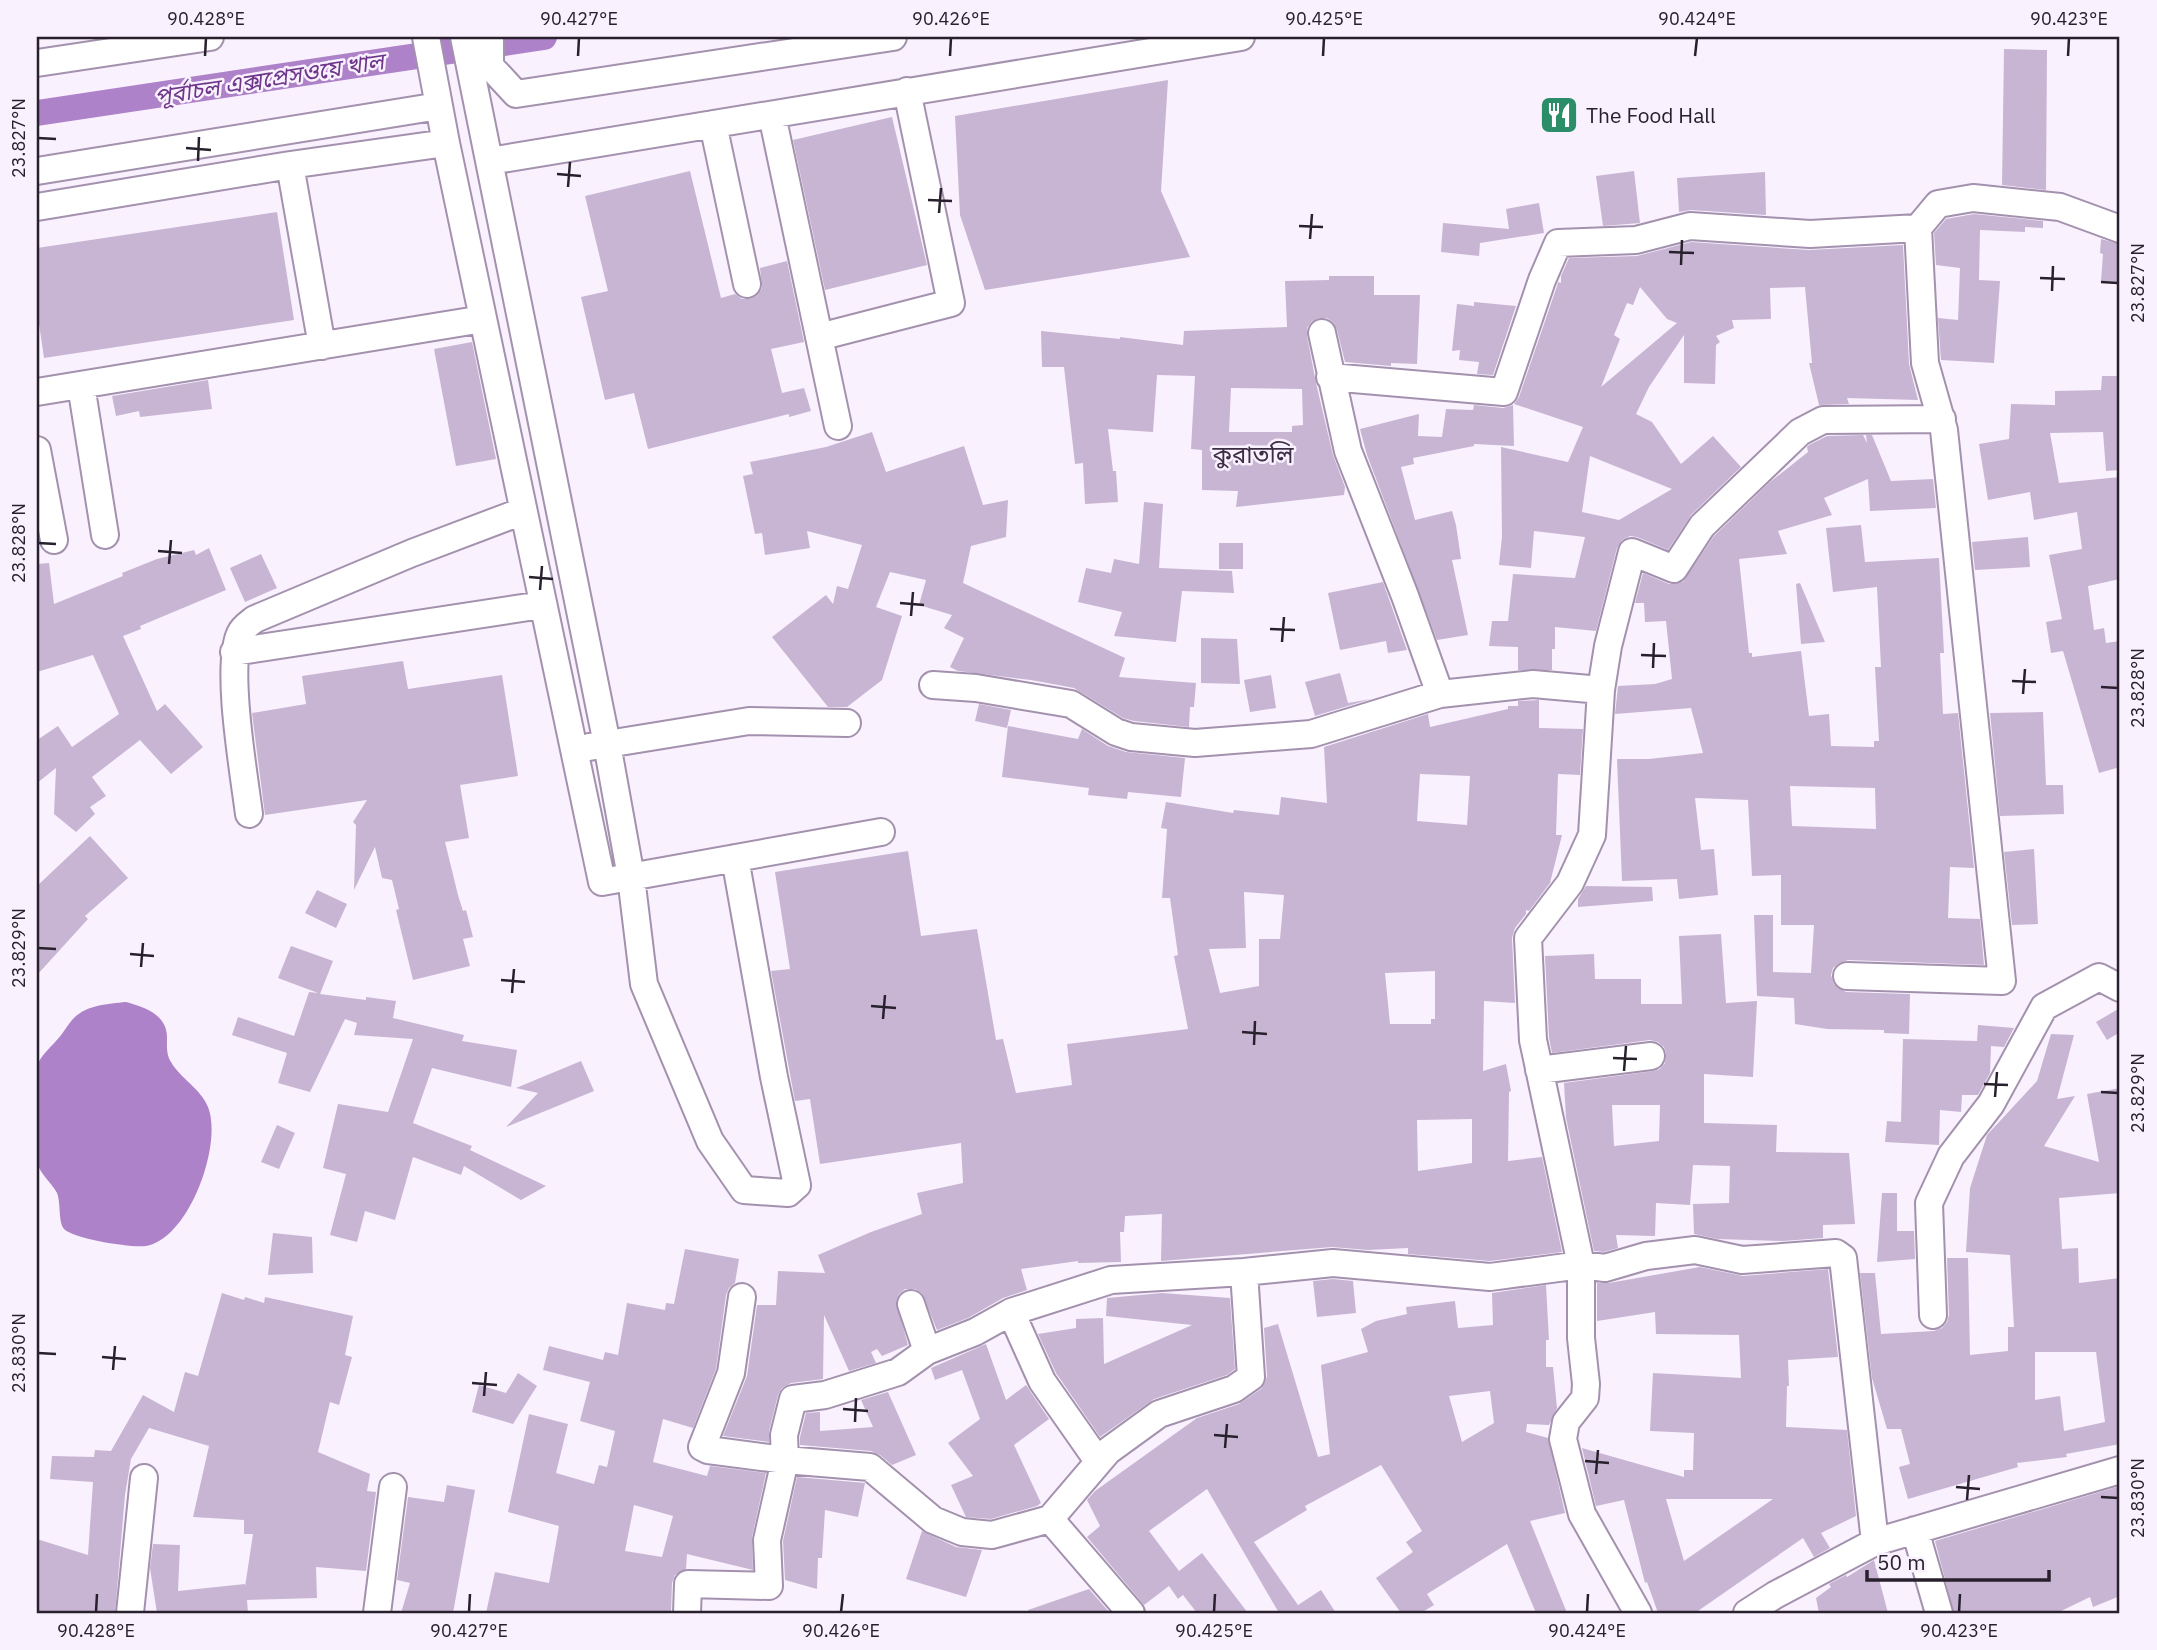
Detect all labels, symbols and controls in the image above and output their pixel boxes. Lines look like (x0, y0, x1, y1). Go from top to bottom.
text: 90.428°E (167, 7, 245, 30)
text: 90.427°E (540, 7, 618, 30)
text: 90.426°E (912, 7, 990, 30)
text: 90.425°E (1285, 7, 1363, 30)
text: 90.424°E (1658, 7, 1736, 30)
text: 90.423°E (2030, 7, 2108, 30)
water label: পূর্বাচল এক্সপ্রেসওয়ে খাল (152, 44, 390, 111)
restaurant icon: The Food Hall (1538, 94, 1580, 136)
text: 23.827°N (7, 98, 30, 178)
place label: The Food Hall (1586, 101, 1716, 129)
text: 23.827°N (2126, 243, 2149, 323)
district label: কুরাতলি (1212, 438, 1294, 470)
text: 23.828°N (7, 503, 30, 583)
text: 23.828°N (2126, 648, 2149, 728)
text: 23.829°N (7, 908, 30, 988)
text: 23.829°N (2126, 1053, 2149, 1133)
text: 23.830°N (7, 1313, 30, 1393)
text: 23.830°N (2126, 1458, 2149, 1538)
scale bar (1867, 1538, 2048, 1582)
text: 50 m (1877, 1548, 1926, 1576)
text: 90.428°E (57, 1619, 135, 1642)
text: 90.427°E (430, 1619, 508, 1642)
text: 90.426°E (802, 1619, 880, 1642)
text: 90.425°E (1175, 1619, 1253, 1642)
text: 90.424°E (1548, 1619, 1626, 1642)
text: 90.423°E (1920, 1619, 1998, 1642)

